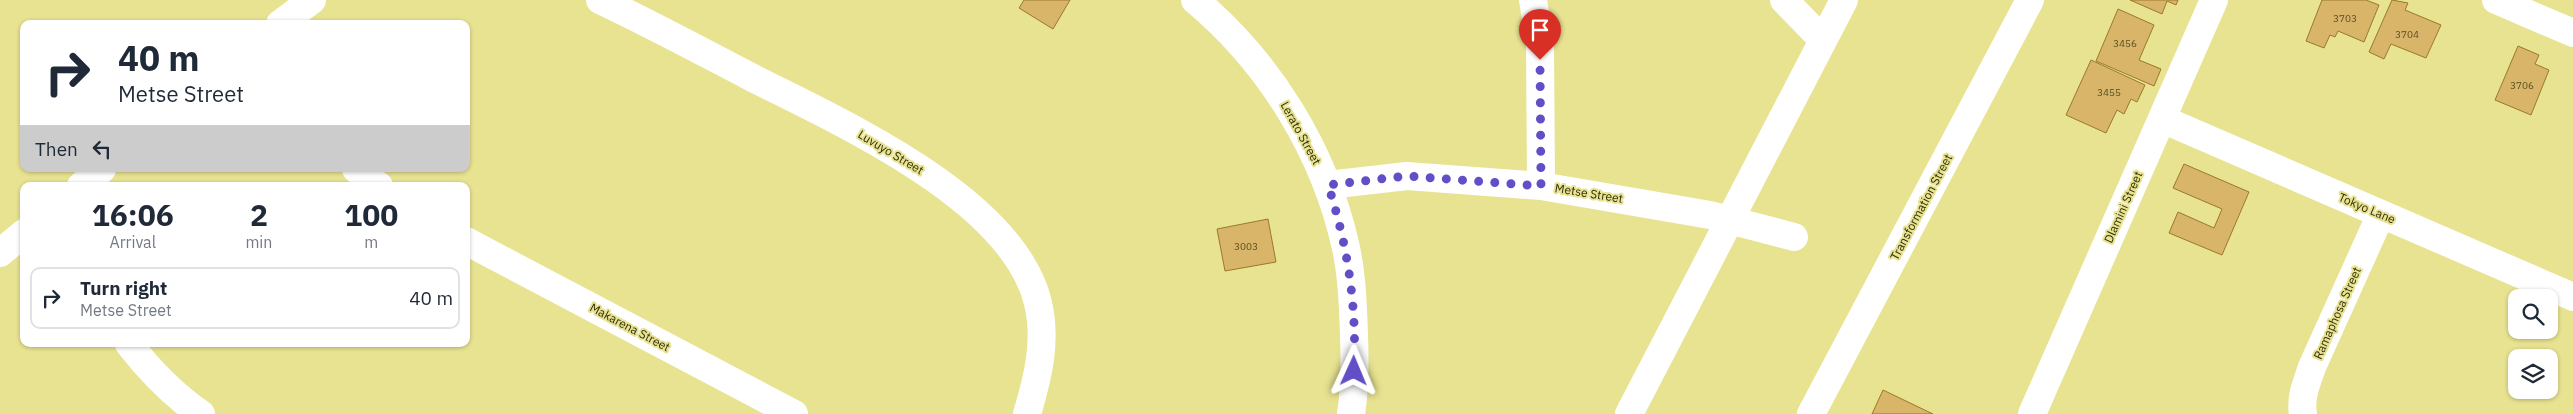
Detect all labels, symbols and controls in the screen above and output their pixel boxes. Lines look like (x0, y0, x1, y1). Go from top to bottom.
pin (1519, 9, 1561, 60)
house number: 3703 (2333, 12, 2357, 25)
icon: arrive (1526, 16, 1554, 44)
house number: 3704 (2395, 28, 2419, 41)
text: 40 m (118, 35, 200, 81)
house number: 3456 (2113, 37, 2137, 50)
icon: right (35, 40, 100, 105)
text: Metse Street (118, 79, 244, 108)
house number: 3706 (2510, 79, 2534, 92)
house number: 3455 (2097, 86, 2121, 99)
street label: Lerato Street (1277, 99, 1325, 167)
street label: Luvuyo Street (855, 127, 927, 177)
icon: left (88, 135, 116, 163)
text: Then (35, 137, 78, 161)
street label: Transformation Street (1887, 151, 1955, 263)
street label: Dlamini Street (2101, 169, 2145, 245)
street label: Metse Street (1554, 180, 1624, 206)
street label: Tokyo Lane (2336, 189, 2398, 227)
text: 16:06 (92, 195, 174, 234)
text: 2 (250, 195, 268, 234)
text: 100 (344, 195, 398, 234)
text: Arrival (109, 232, 156, 252)
text: min (245, 232, 272, 252)
text: m (364, 232, 378, 252)
house number: 3003 (1234, 240, 1258, 253)
street label: Ramaphosa Street (2310, 265, 2364, 361)
text: Turn right (80, 276, 167, 300)
icon: right (37, 284, 65, 312)
text: 40 m (409, 286, 453, 310)
map controls (2508, 289, 2558, 399)
button: search (2508, 289, 2558, 339)
text: Metse Street (80, 300, 172, 320)
street label: Makarena Street (587, 300, 673, 354)
position arrow (1327, 344, 1379, 396)
button: layers (2508, 349, 2558, 399)

